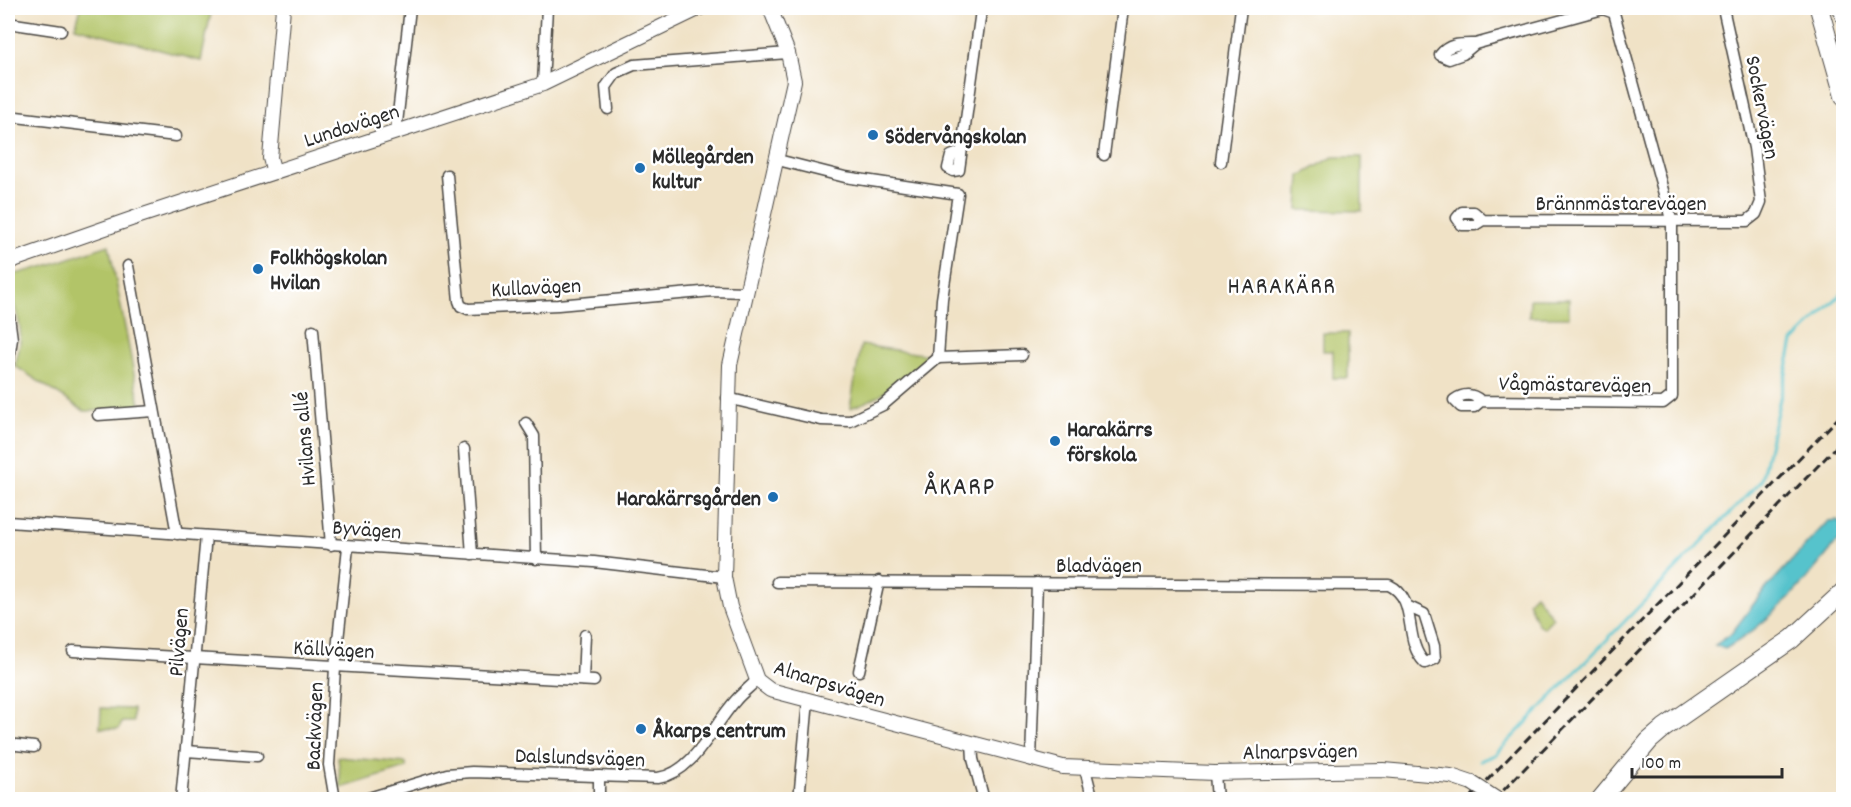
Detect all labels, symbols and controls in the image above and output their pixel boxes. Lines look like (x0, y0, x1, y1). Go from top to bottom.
street label: Sockervägen (1735, 53, 1786, 162)
street label: Lundavägen (300, 97, 404, 157)
place label: Södervångskolan (885, 123, 1026, 154)
marker: Södervångskolan (866, 128, 880, 142)
place label: Möllegården kultur (652, 143, 754, 199)
marker: Möllegården kultur (633, 161, 647, 175)
street label: Brännmästarevägen (1535, 190, 1707, 221)
place label: Folkhögskolan Hvilan (270, 244, 387, 300)
marker: Folkhögskolan Hvilan (251, 262, 265, 276)
district label: HARAKÄRR (1227, 271, 1337, 305)
street label: Kullavägen (490, 272, 582, 307)
street label: Vågmästarevägen (1498, 370, 1651, 403)
street label: Hvilans allé (287, 390, 326, 487)
place label: Harakärrs förskola (1066, 416, 1153, 472)
marker: Harakärrs förskola (1048, 434, 1062, 448)
district label: ÅKARP (924, 470, 996, 507)
place label: Harakärrsgården (616, 485, 761, 516)
marker: Harakärrsgården (766, 490, 780, 504)
street label: Byvägen (331, 514, 402, 549)
street label: Bladvägen (1056, 552, 1142, 583)
street label: Pilvägen (162, 607, 199, 678)
street label: Källvägen (292, 634, 375, 669)
street label: Alnarpsvägen (769, 654, 888, 717)
street label: Backvägen (299, 681, 334, 771)
place label: Åkarps centrum (653, 717, 786, 748)
marker: Åkarps centrum (634, 722, 648, 736)
street label: Alnarpsvägen (1242, 737, 1358, 770)
scale bar (1632, 741, 1782, 779)
street label: Dalslundsvägen (514, 742, 646, 777)
text: 100 m (1641, 752, 1681, 777)

